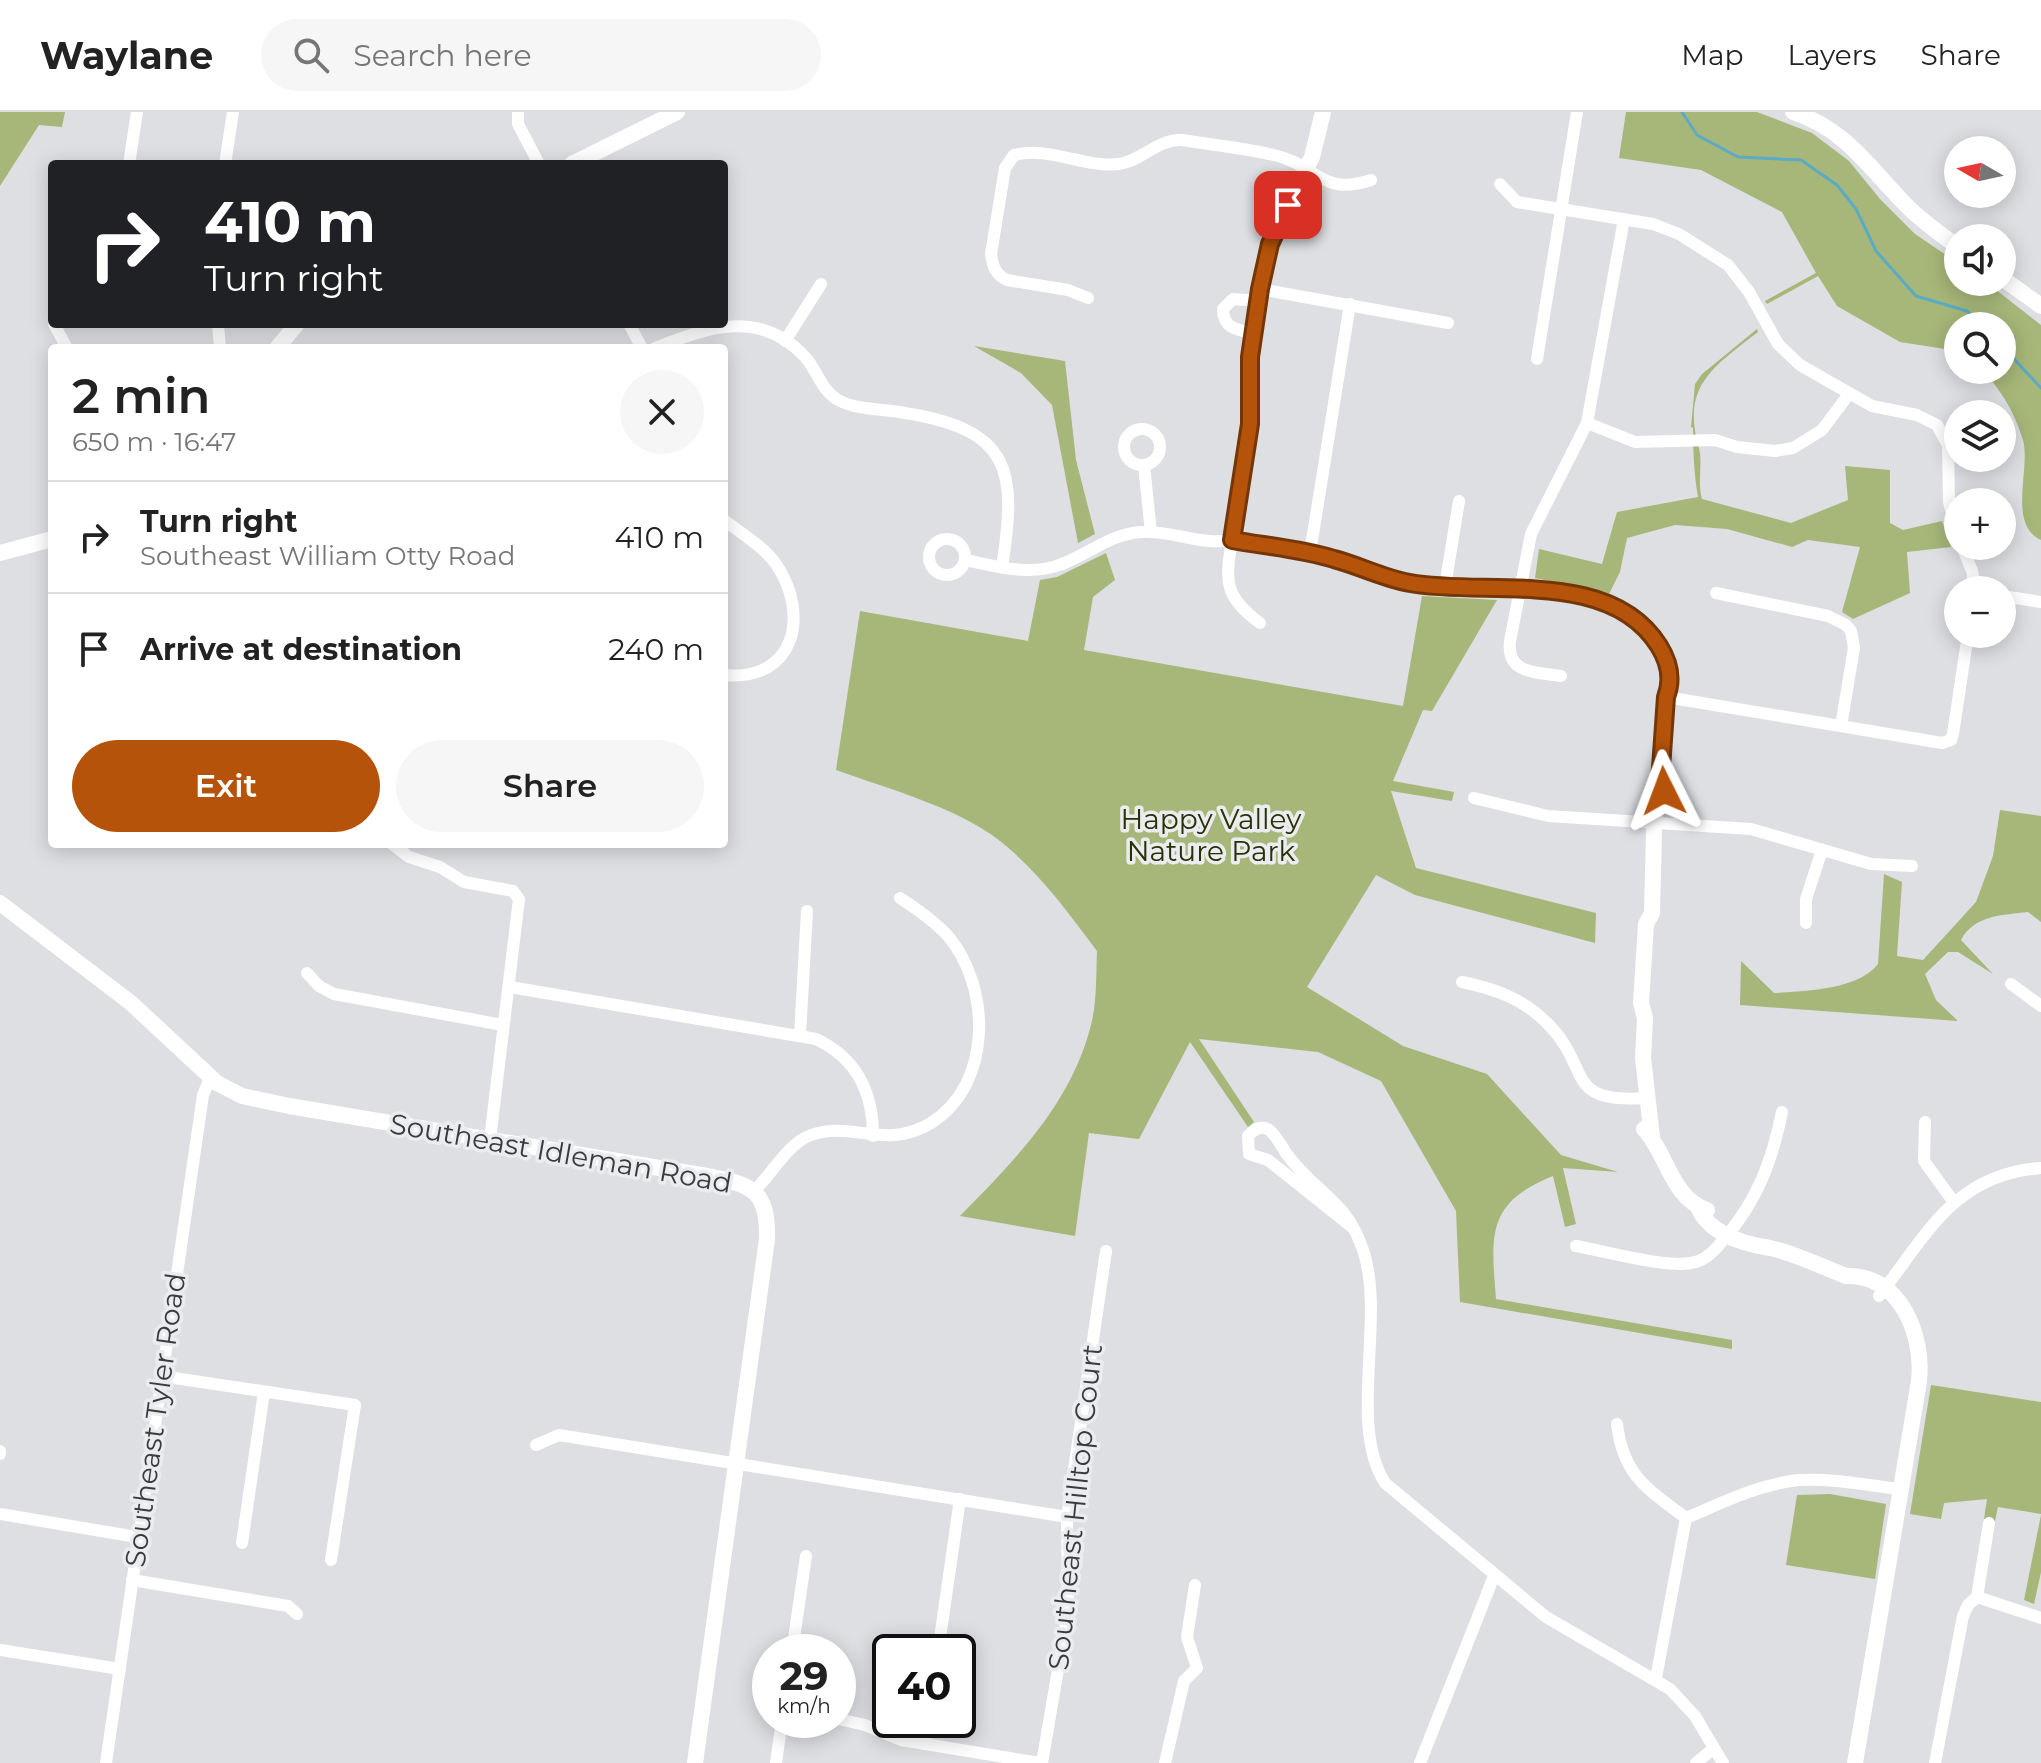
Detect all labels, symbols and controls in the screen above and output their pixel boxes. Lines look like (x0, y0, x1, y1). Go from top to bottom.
search box (261, 19, 821, 91)
text: Waylane (40, 32, 213, 79)
icon: search (289, 33, 333, 77)
text: Search here (353, 37, 532, 74)
text: Map (1681, 38, 1744, 72)
text: Layers (1788, 38, 1877, 72)
text: Share (1921, 38, 2001, 72)
north arrow (1944, 136, 2016, 208)
map controls (1944, 136, 2016, 648)
pin (1254, 171, 1322, 239)
icon: arrive (1266, 183, 1310, 227)
text: 410 m (204, 188, 376, 256)
icon: right (72, 192, 176, 296)
button: sound (1944, 224, 2016, 296)
text: Turn right (204, 256, 384, 300)
button: search (1944, 312, 2016, 384)
text: 2 min (72, 367, 210, 425)
button: close (620, 370, 704, 454)
button: layers (1944, 400, 2016, 472)
text: 650 m · 16:47 (72, 426, 236, 458)
button: + (1944, 488, 2016, 560)
text: Turn right (140, 503, 297, 540)
icon: right (72, 515, 116, 559)
text: 410 m (615, 519, 704, 556)
text: Southeast William Otty Road (140, 540, 515, 572)
button: − (1944, 576, 2016, 648)
icon: arrive (72, 627, 116, 671)
text: Arrive at destination (140, 631, 462, 668)
text: 240 m (608, 631, 704, 668)
button: Exit (72, 740, 380, 832)
button: Share (396, 740, 704, 832)
position arrow (1622, 749, 1706, 833)
park label: Happy Valley Nature Park (1121, 802, 1302, 868)
street label: Southeast Idleman Road (387, 1106, 735, 1200)
street label: Southeast Tyler Road (118, 1271, 192, 1569)
street label: Southeast Hilltop Court (1041, 1342, 1109, 1672)
speed limit sign: 40 (872, 1634, 976, 1738)
text: 29 (779, 1651, 829, 1700)
text: km/h (777, 1694, 831, 1718)

